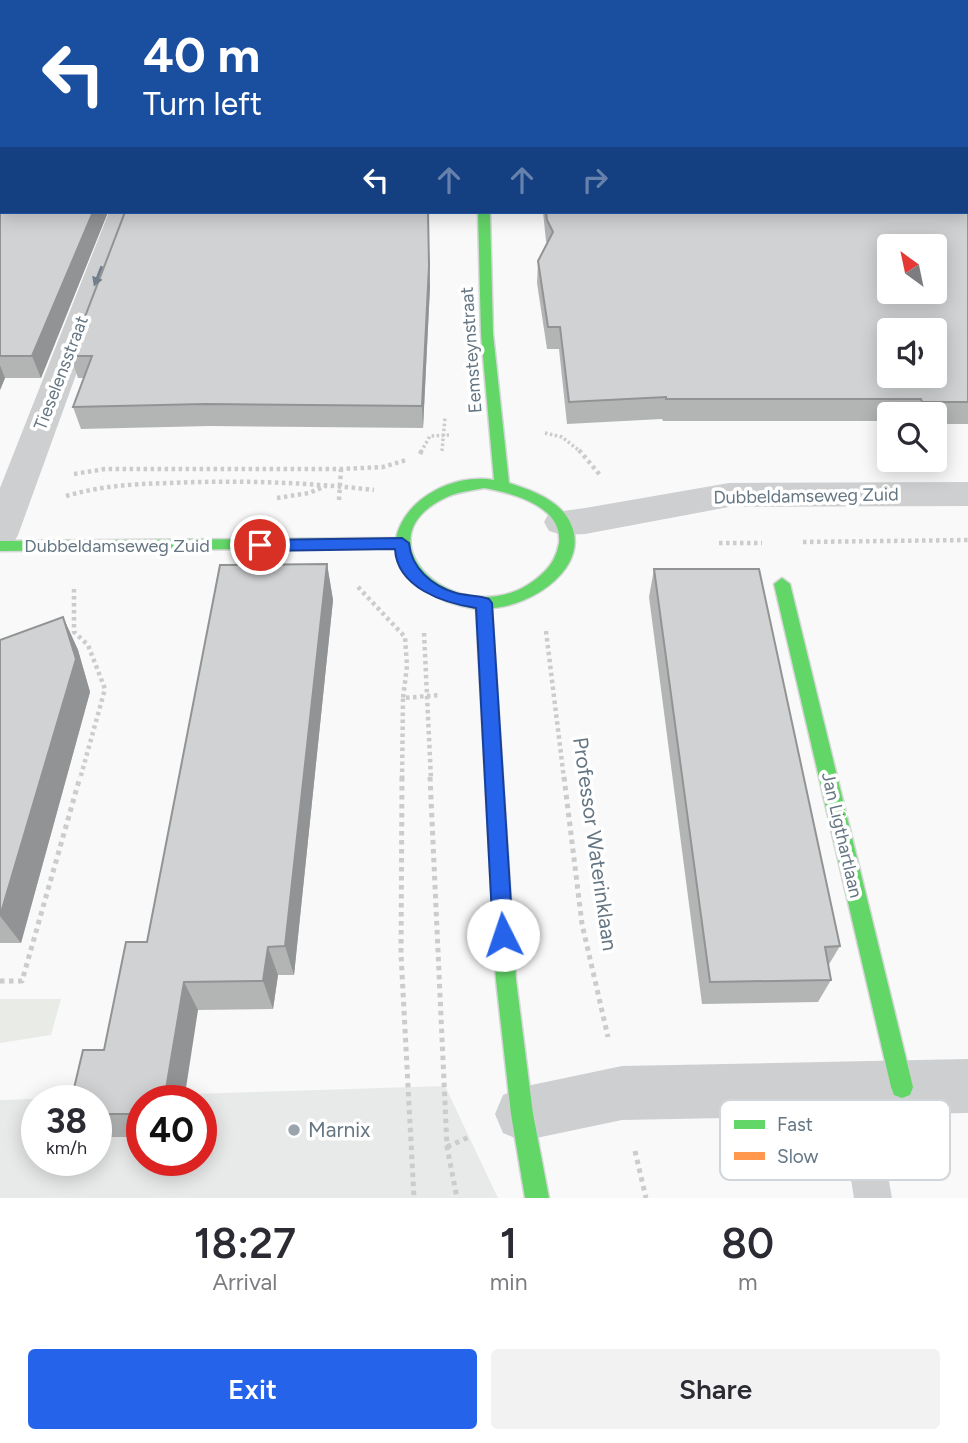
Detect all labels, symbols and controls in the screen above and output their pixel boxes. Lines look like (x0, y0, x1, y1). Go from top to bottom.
text: 40 m (143, 25, 260, 84)
icon: left (28, 28, 119, 119)
text: Turn left (143, 85, 262, 123)
icon: left (357, 161, 395, 199)
icon: ahead (430, 161, 468, 199)
icon: ahead (503, 161, 541, 199)
icon: right (576, 161, 614, 199)
north arrow (877, 234, 947, 304)
map controls (877, 234, 947, 472)
one-way arrow (92, 265, 103, 286)
street label: Eemsteynstraat (456, 286, 486, 414)
street label: Tieselensstraat (29, 312, 93, 433)
button: sound (877, 318, 947, 388)
button: search (877, 402, 947, 472)
street label: Dubbeldamseweg Zuid (713, 483, 899, 509)
pin (230, 515, 290, 575)
icon: arrive (241, 526, 279, 564)
street label: Dubbeldamseweg Zuid (24, 535, 210, 557)
street label: Professor Waterinklaan (568, 735, 623, 952)
street label: Jan Ligthartlaan (817, 770, 867, 900)
position arrow (466, 898, 540, 972)
speed limit sign: 40 (126, 1085, 217, 1176)
text: 38 (46, 1100, 87, 1142)
legend (720, 1100, 950, 1180)
text: Fast (777, 1113, 813, 1136)
place label: Marnix (308, 1117, 370, 1142)
marker: Marnix (286, 1122, 302, 1138)
text: km/h (46, 1137, 87, 1159)
text: Slow (777, 1145, 819, 1168)
text: 18:27 (194, 1218, 296, 1269)
text: 1 (500, 1218, 517, 1269)
text: 80 (721, 1218, 774, 1269)
text: Arrival (212, 1268, 277, 1296)
text: min (490, 1268, 528, 1296)
text: m (738, 1268, 758, 1296)
button: Exit (28, 1349, 477, 1429)
button: Share (491, 1349, 940, 1429)

